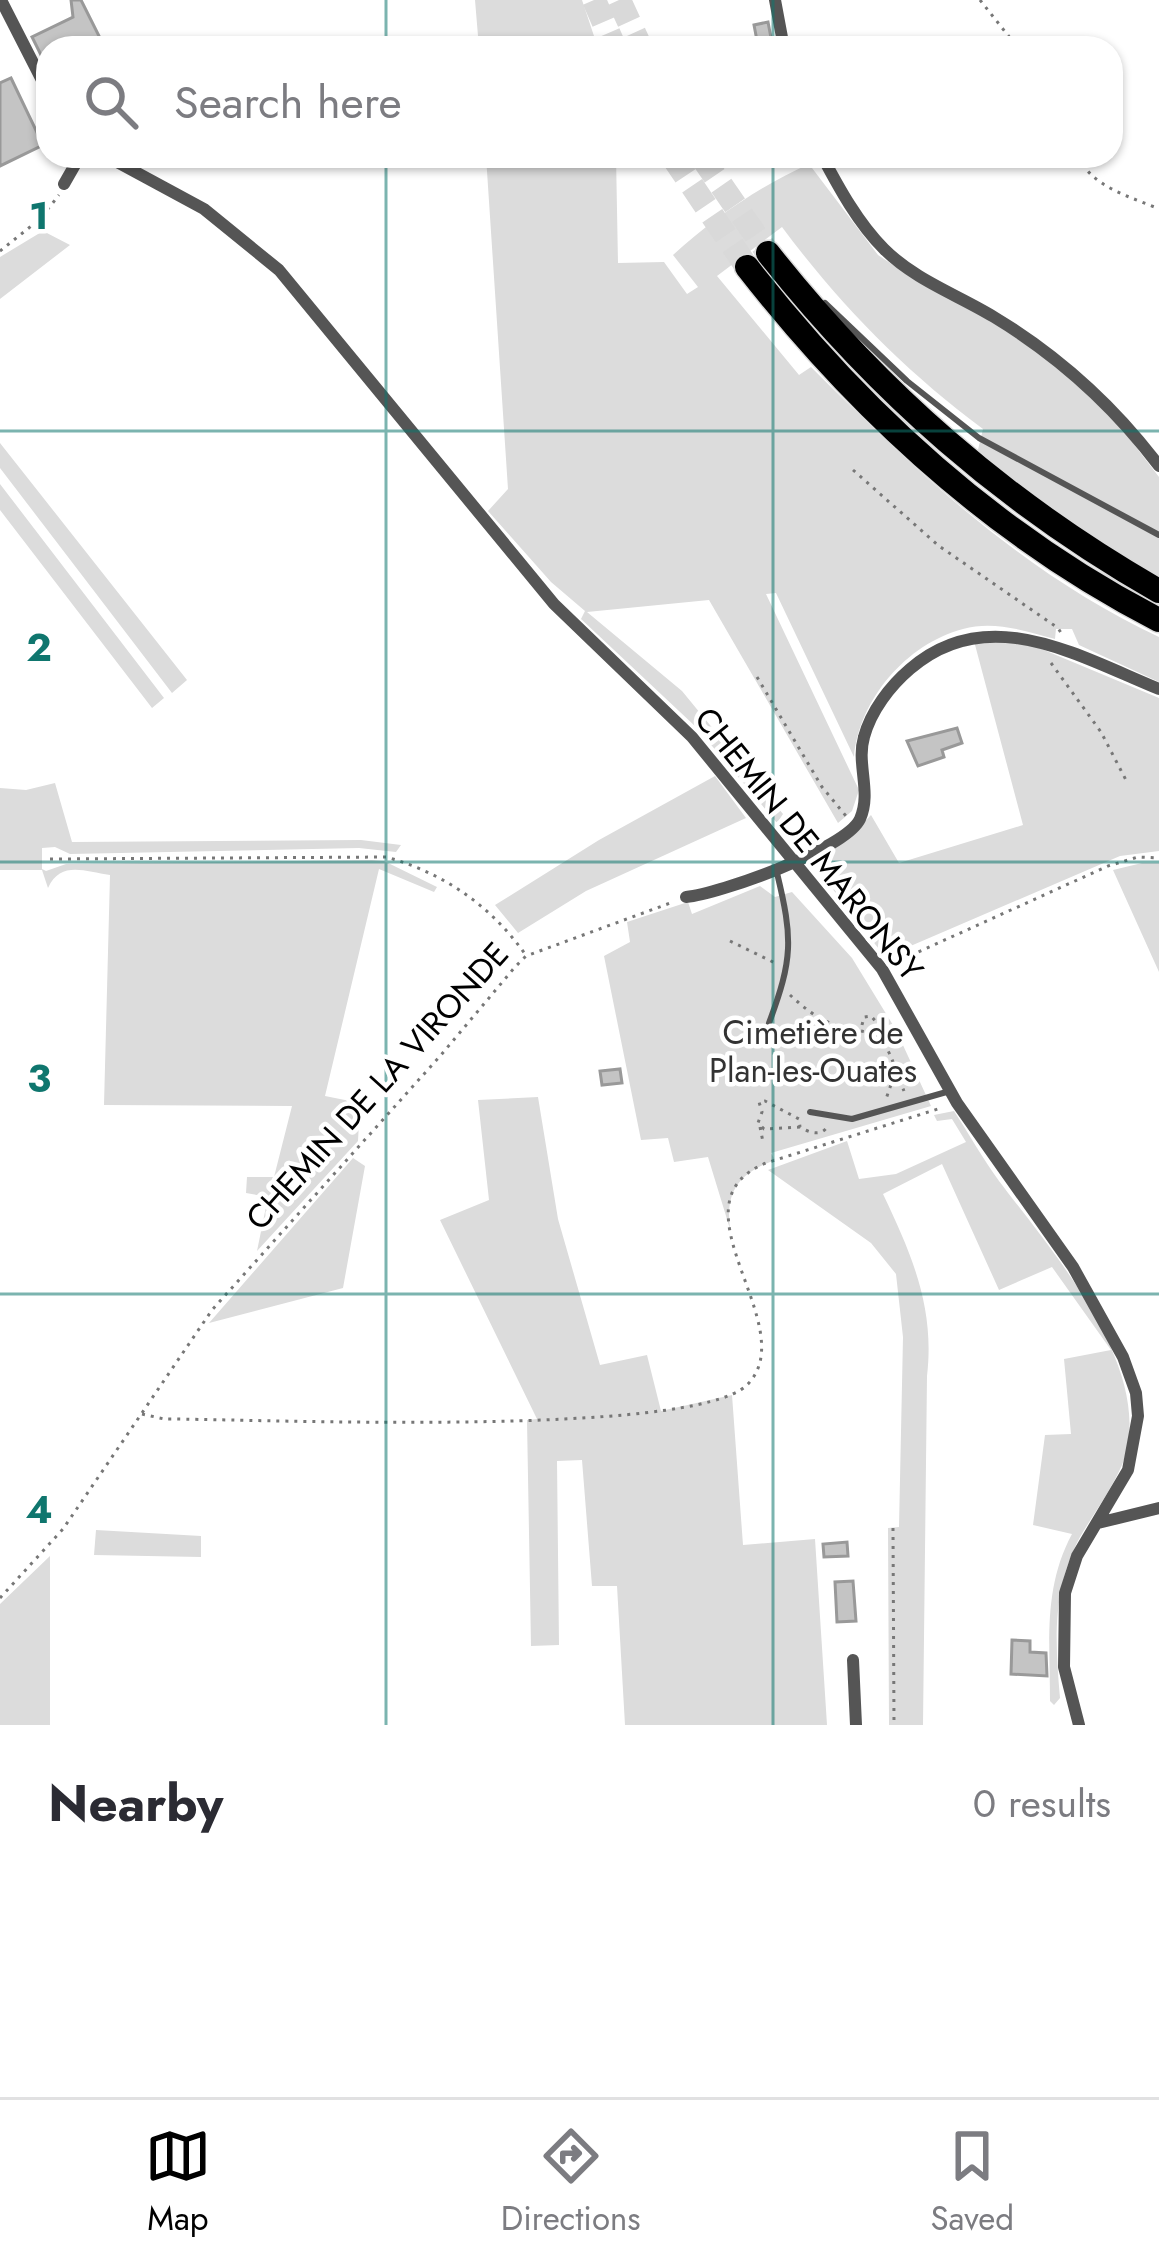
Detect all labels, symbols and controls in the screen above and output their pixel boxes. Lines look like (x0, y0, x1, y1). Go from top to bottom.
search box (36, 36, 1123, 168)
icon: search (78, 69, 144, 135)
text: Search here (174, 70, 402, 135)
text: 1 (29, 187, 49, 244)
text: 2 (26, 619, 52, 676)
street label: CHEMIN DE MARONSY (684, 697, 935, 991)
street label: CHEMIN DE LA VIRONDE (235, 932, 519, 1240)
park label: Cimetière de Plan-les-Ouates (709, 1009, 917, 1094)
text: 3 (27, 1050, 51, 1107)
text: 4 (25, 1481, 53, 1538)
text: Nearby (48, 1766, 223, 1840)
text: 0 results (973, 1775, 1111, 1832)
tab: Map (145, 2123, 211, 2242)
tab: Directions (501, 2123, 641, 2242)
tab: Saved (930, 2123, 1014, 2242)

